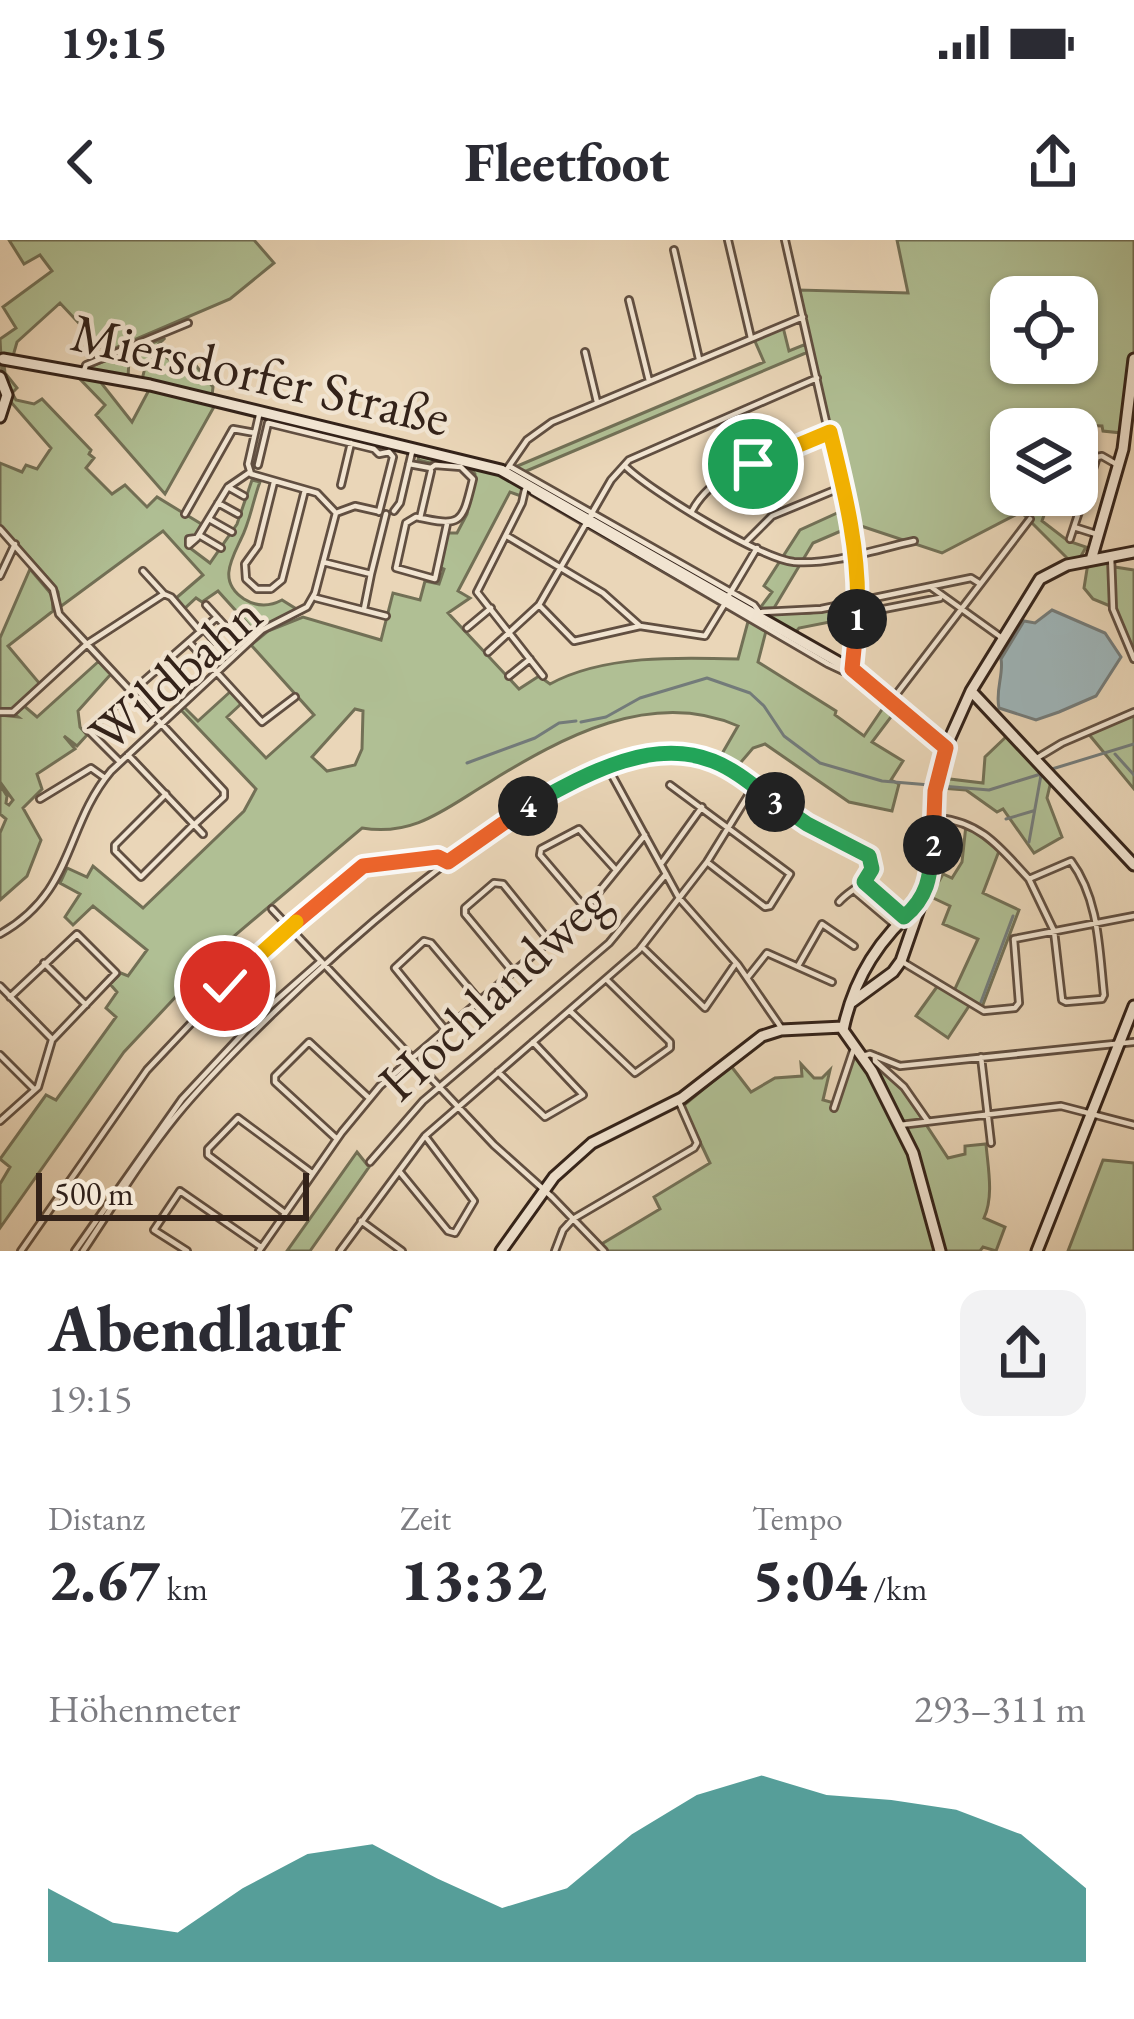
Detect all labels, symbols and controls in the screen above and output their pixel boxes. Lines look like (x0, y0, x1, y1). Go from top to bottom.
text: 19:15 (60, 13, 168, 71)
text: Fleetfoot (465, 127, 669, 197)
icon: back (48, 129, 114, 195)
icon: share (1020, 129, 1086, 195)
map controls (990, 276, 1098, 516)
button: locate (990, 276, 1098, 384)
street label: Miersdorfer Straße (65, 296, 457, 452)
button: layers (990, 408, 1098, 516)
pin (702, 413, 804, 515)
icon: arrive (720, 431, 786, 497)
street label: Wildbahn (74, 579, 276, 767)
pin: 1 (827, 589, 887, 649)
text: 1 (848, 597, 866, 640)
pin: 3 (745, 772, 805, 832)
pin: 4 (498, 776, 558, 836)
text: 3 (766, 780, 784, 823)
text: 4 (519, 784, 537, 827)
pin: 2 (903, 815, 963, 875)
text: 2 (924, 823, 942, 866)
street label: Hochlandweg (363, 866, 624, 1116)
pin (174, 935, 276, 1037)
icon: check (192, 953, 258, 1019)
scale bar (36, 1167, 309, 1220)
text: 500 m (54, 1172, 134, 1215)
text: Abendlauf (48, 1285, 345, 1371)
button: share (960, 1290, 1086, 1416)
text: 19:15 (48, 1373, 133, 1424)
text: Distanz (48, 1497, 145, 1540)
text: Zeit (400, 1497, 451, 1540)
text: Tempo (752, 1497, 843, 1540)
text: 2.67 (48, 1540, 160, 1618)
text: 13:32 (400, 1540, 547, 1618)
text: 5:04 (752, 1540, 867, 1618)
text: km (160, 1567, 208, 1610)
text: /km (867, 1567, 927, 1610)
text: Höhenmeter (48, 1683, 240, 1734)
text: 293–311 m (914, 1683, 1086, 1734)

